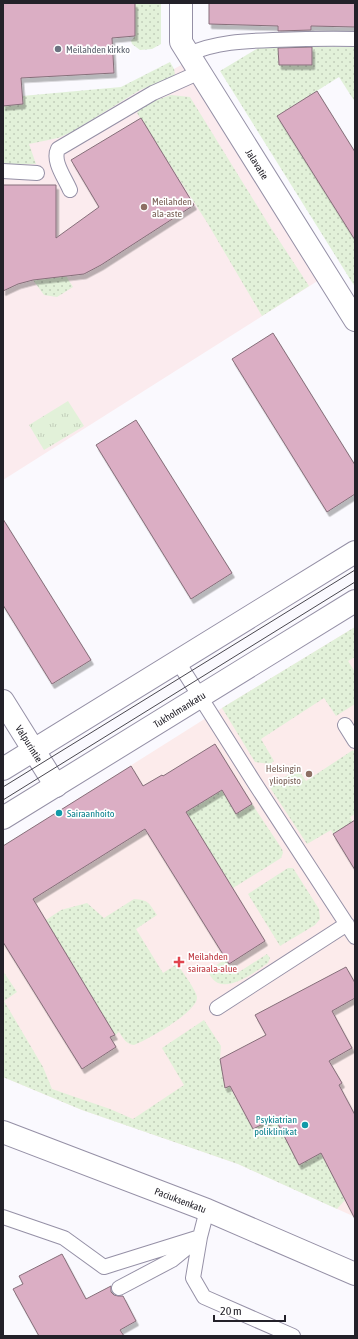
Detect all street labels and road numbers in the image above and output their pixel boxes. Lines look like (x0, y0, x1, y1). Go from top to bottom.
street label: Jalavatie (244, 147, 271, 182)
street label: Tukholmankatu (151, 689, 207, 730)
street label: Valpurintie (14, 723, 45, 764)
street label: Paciuksenkatu (153, 1185, 208, 1215)

